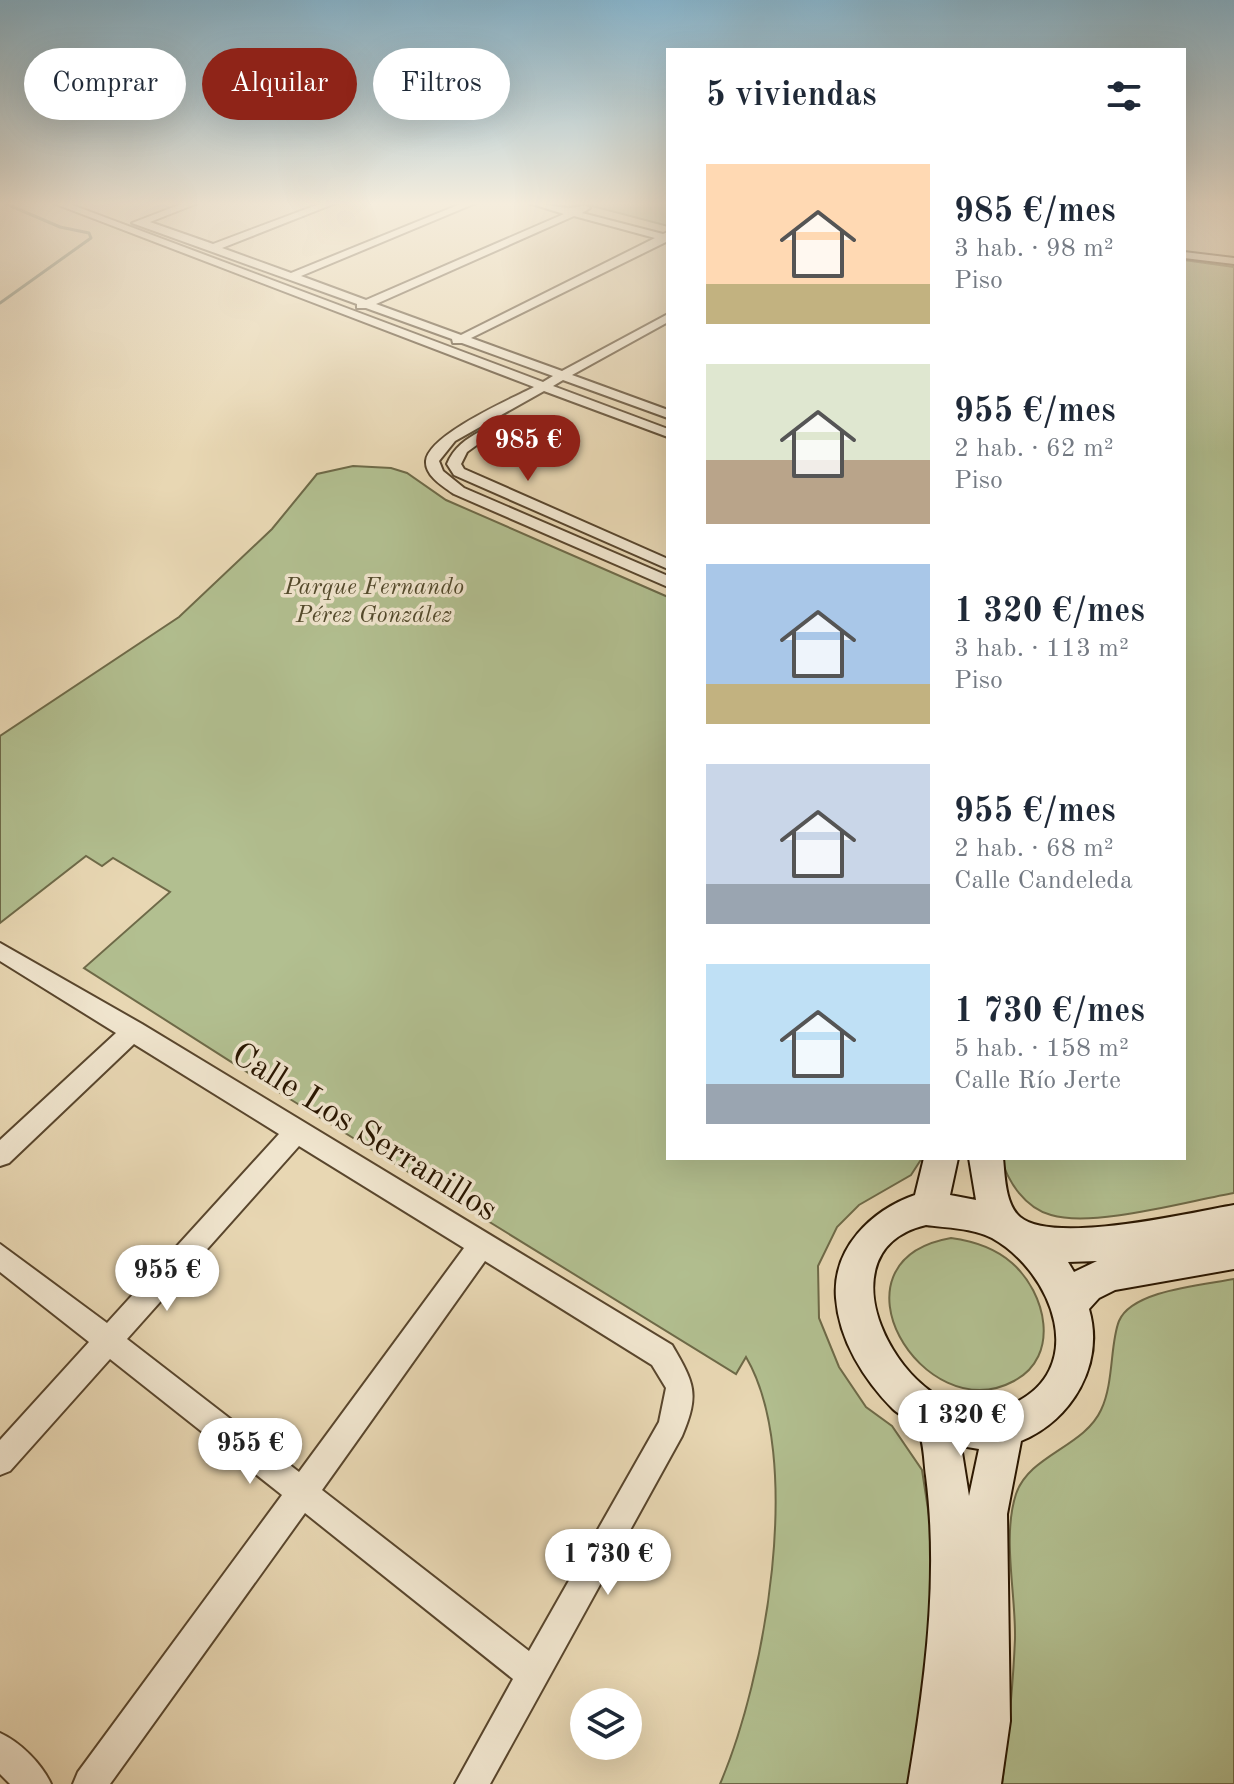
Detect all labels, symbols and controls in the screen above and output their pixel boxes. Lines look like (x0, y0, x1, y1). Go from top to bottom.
chip: Comprar (24, 48, 186, 120)
chip: Alquilar (202, 48, 357, 120)
chip: Filtros (373, 48, 510, 120)
icon: filters (1102, 74, 1146, 118)
text: 5 viviendas (706, 79, 877, 113)
text: 985 €/mes (954, 195, 1116, 229)
icon: home (770, 196, 866, 292)
text: 3 hab. · 98 m² (954, 236, 1114, 262)
text: Piso (954, 268, 1003, 294)
text: 955 €/mes (954, 395, 1116, 429)
icon: home (770, 396, 866, 492)
pin: 985 € (472, 415, 584, 483)
text: 985 € (494, 428, 562, 454)
text: 2 hab. · 62 m² (954, 436, 1114, 462)
text: Piso (954, 468, 1003, 494)
park label: Parque Fernando Pérez González (283, 576, 464, 628)
text: 1 320 €/mes (954, 595, 1145, 629)
icon: home (770, 596, 866, 692)
text: 3 hab. · 113 m² (954, 636, 1129, 662)
text: Piso (954, 668, 1003, 694)
text: 955 €/mes (954, 795, 1116, 829)
icon: home (770, 796, 866, 892)
text: 2 hab. · 68 m² (954, 836, 1114, 862)
text: Calle Candeleda (954, 868, 1133, 894)
text: 1 730 €/mes (954, 995, 1145, 1029)
icon: home (770, 996, 866, 1092)
text: 5 hab. · 158 m² (954, 1036, 1129, 1062)
street label: Calle Los Serranillos (225, 1038, 503, 1228)
text: Calle Río Jerte (954, 1068, 1121, 1094)
pin: 955 € (111, 1245, 223, 1313)
text: 955 € (133, 1258, 201, 1284)
pin: 1 320 € (887, 1390, 1035, 1458)
text: 1 320 € (916, 1403, 1006, 1429)
pin: 955 € (194, 1418, 306, 1486)
text: 955 € (216, 1431, 284, 1457)
pin: 1 730 € (534, 1529, 682, 1597)
text: 1 730 € (563, 1542, 653, 1568)
map controls (570, 1688, 642, 1760)
button: layers (570, 1688, 642, 1760)

